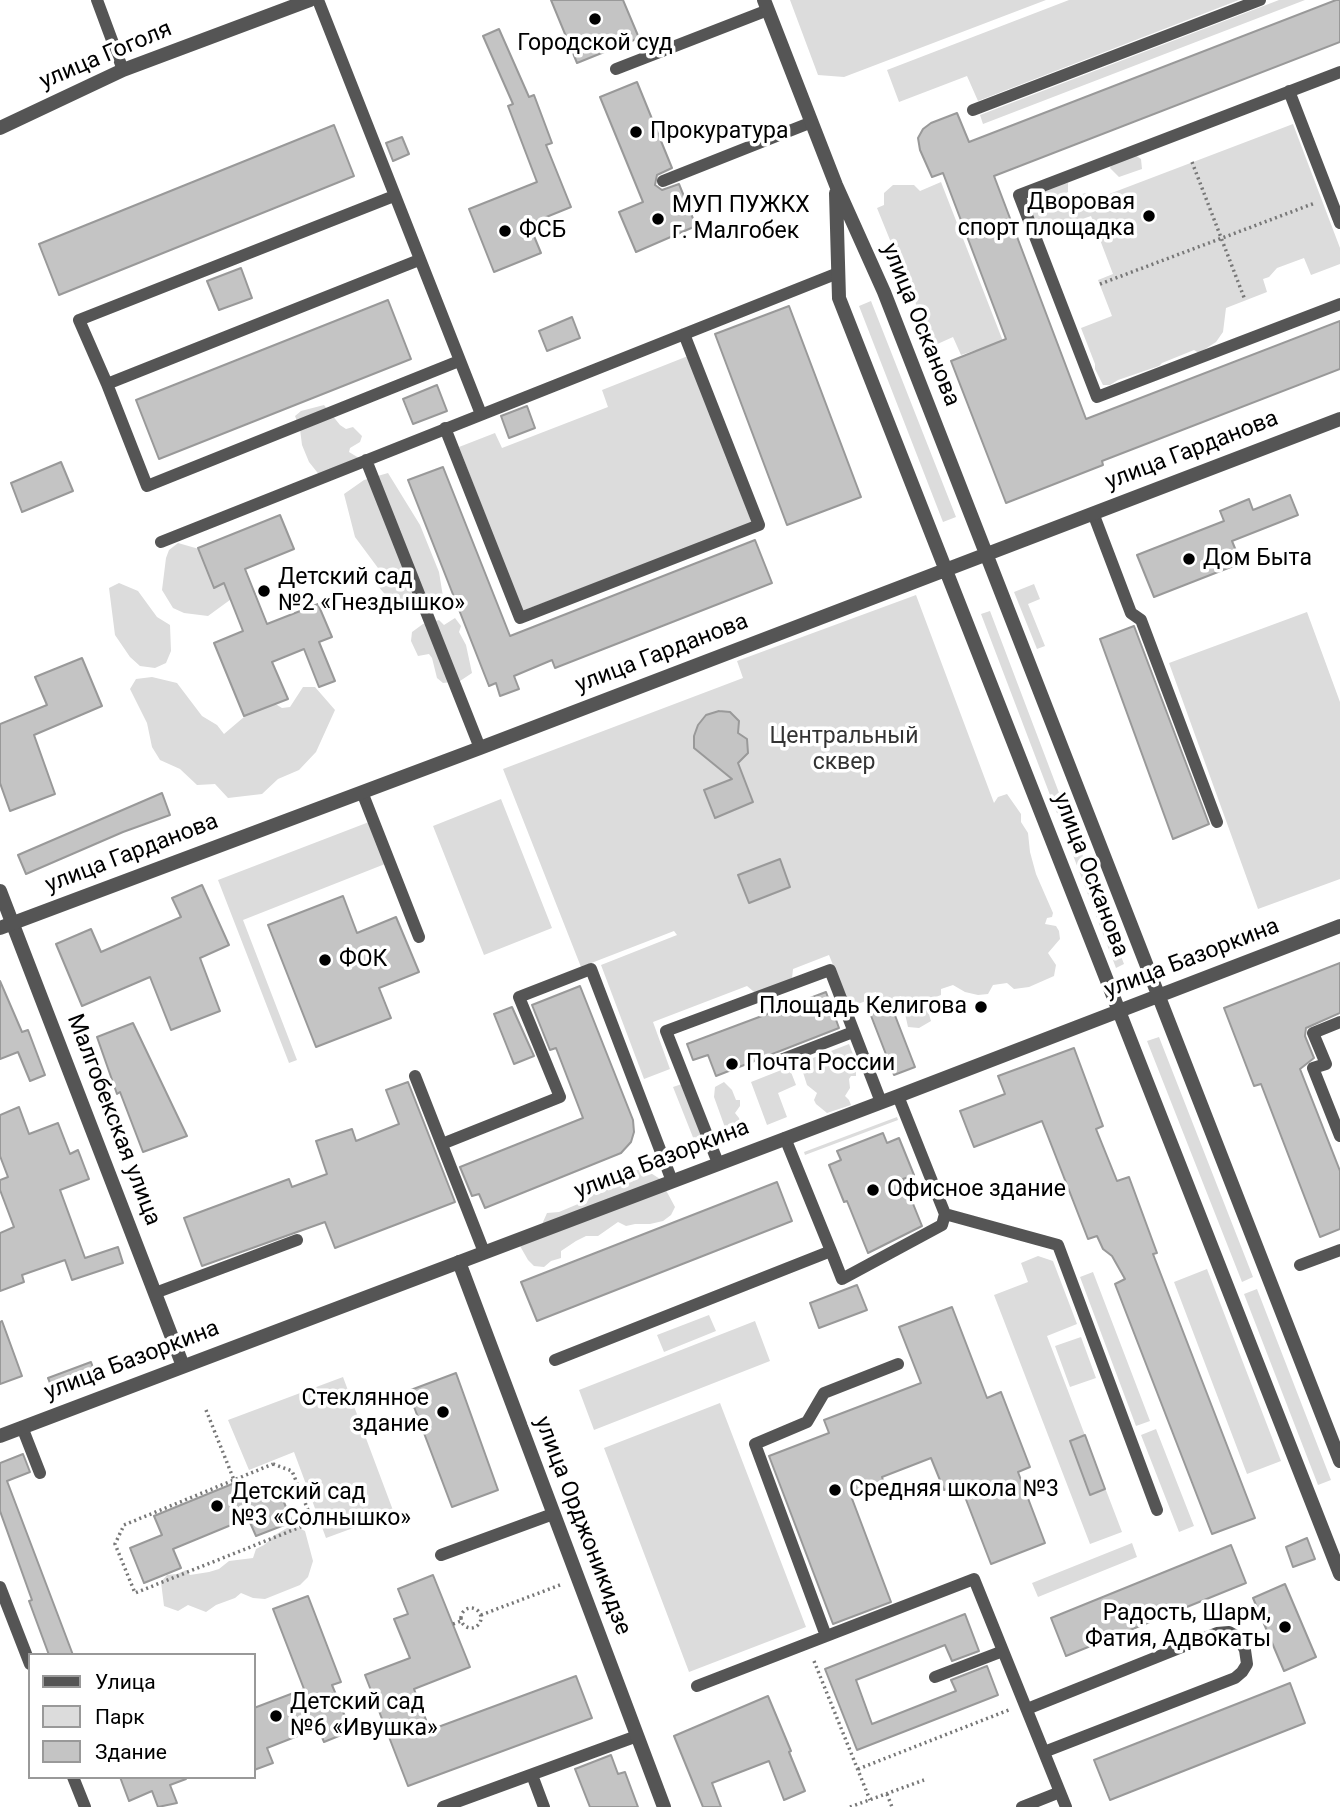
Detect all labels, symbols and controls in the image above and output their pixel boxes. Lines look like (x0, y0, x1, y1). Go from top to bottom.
marker: Городской суд (587, 11, 603, 27)
street label: улица Гоголя (36, 16, 176, 96)
place label: Городской суд (517, 30, 673, 58)
place label: Прокуратура (650, 118, 788, 146)
marker: Прокуратура (628, 124, 644, 140)
place label: Дворовая спорт площадка (958, 189, 1135, 243)
place label: МУП ПУЖКХ г. Малгобек (672, 192, 810, 246)
marker: Дворовая спорт площадка (1141, 208, 1157, 224)
marker: МУП ПУЖКХ г. Малгобек (650, 211, 666, 227)
place label: ФСБ (519, 217, 566, 245)
marker: ФСБ (497, 223, 513, 239)
street label: улица Осканова (875, 239, 965, 411)
street label: улица Гарданова (1102, 405, 1282, 497)
place label: Дом Быта (1203, 545, 1312, 573)
marker: Дом Быта (1181, 551, 1197, 567)
place label: Детский сад №2 «Гнездышко» (278, 564, 465, 618)
marker: Детский сад №2 «Гнездышко» (256, 583, 272, 599)
street label: улица Гарданова (572, 608, 752, 700)
park label: Центральный сквер (770, 723, 918, 777)
street label: улица Осканова (1046, 789, 1134, 961)
street label: улица Гарданова (42, 808, 222, 900)
street label: улица Базоркина (1101, 913, 1283, 1005)
place label: ФОК (339, 946, 387, 974)
marker: ФОК (317, 952, 333, 968)
place label: Площадь Келигова (759, 993, 967, 1021)
marker: Площадь Келигова (973, 999, 989, 1015)
street label: Малгобекская улица (60, 1010, 166, 1230)
place label: Почта России (746, 1050, 895, 1078)
marker: Почта России (724, 1056, 740, 1072)
street label: улица Базоркина (571, 1114, 753, 1206)
place label: Офисное здание (887, 1176, 1066, 1204)
marker: Офисное здание (865, 1182, 881, 1198)
street label: улица Базоркина (41, 1315, 223, 1407)
place label: Стеклянное здание (301, 1385, 429, 1439)
marker: Стеклянное здание (435, 1404, 451, 1420)
street label: улица Орджоникидзе (528, 1413, 636, 1639)
place label: Средняя школа №3 (849, 1476, 1059, 1504)
place label: Детский сад №3 «Солнышко» (231, 1479, 411, 1533)
marker: Средняя школа №3 (827, 1482, 843, 1498)
marker: Детский сад №3 «Солнышко» (209, 1498, 225, 1514)
place label: Радость, Шарм, Фатия, Адвокаты (1085, 1600, 1271, 1654)
marker: Радость, Шарм, Фатия, Адвокаты (1277, 1619, 1293, 1635)
legend (28, 1653, 256, 1779)
text: Улица (95, 1670, 156, 1694)
place label: Детский сад №6 «Ивушка» (290, 1689, 438, 1743)
text: Парк (95, 1705, 145, 1729)
marker: Детский сад №6 «Ивушка» (268, 1708, 284, 1724)
text: Здание (95, 1740, 167, 1764)

